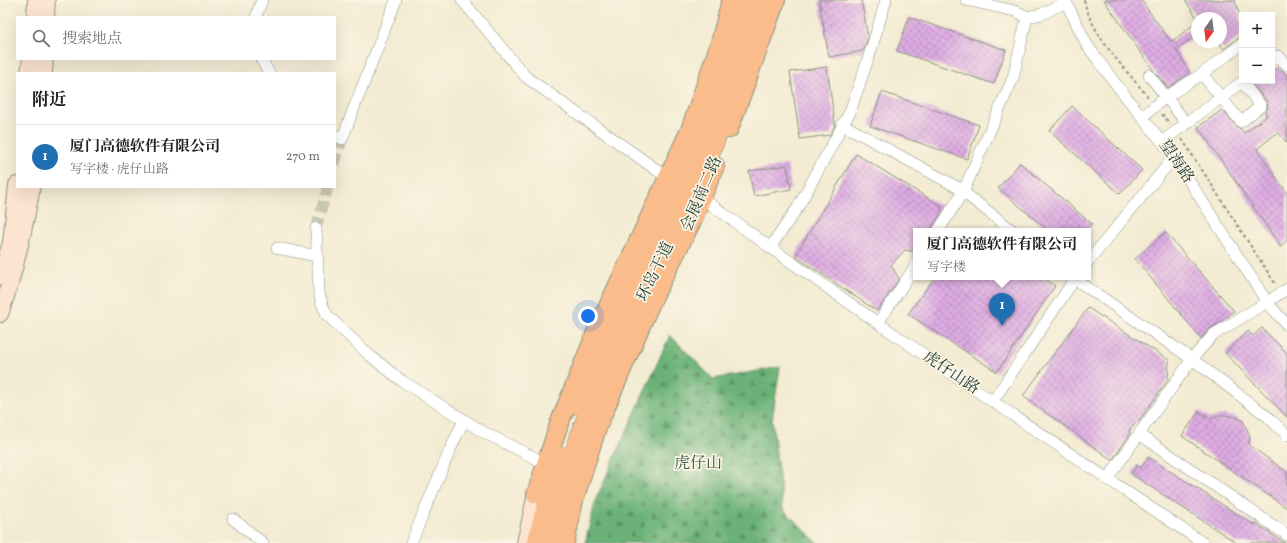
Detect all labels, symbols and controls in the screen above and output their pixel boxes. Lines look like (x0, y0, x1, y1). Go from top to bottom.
north arrow (1191, 12, 1227, 48)
map controls (1239, 12, 1275, 84)
button: + (1239, 12, 1275, 48)
search box (16, 16, 336, 60)
icon: search (30, 27, 52, 49)
text: 搜索地点 (62, 29, 122, 50)
button: − (1239, 48, 1275, 84)
text: 附近 (32, 89, 66, 112)
street label: 望海路 (1153, 136, 1199, 188)
text: 厦门高德软件有限公司 (70, 137, 220, 158)
text: 1 (42, 148, 48, 166)
text: 270 m (286, 148, 320, 166)
street label: 会展南二路 (676, 153, 728, 235)
text: 写字楼 · 虎仔山路 (70, 161, 169, 179)
popup (913, 228, 1091, 280)
text: 厦门高德软件有限公司 (927, 235, 1077, 256)
street label: 环岛干道 (632, 238, 680, 306)
text: 写字楼 (927, 259, 966, 277)
pin: 1 (989, 293, 1015, 326)
your location (578, 306, 598, 326)
street label: 虎仔山路 (918, 346, 984, 400)
park label: 虎仔山 (674, 453, 722, 475)

